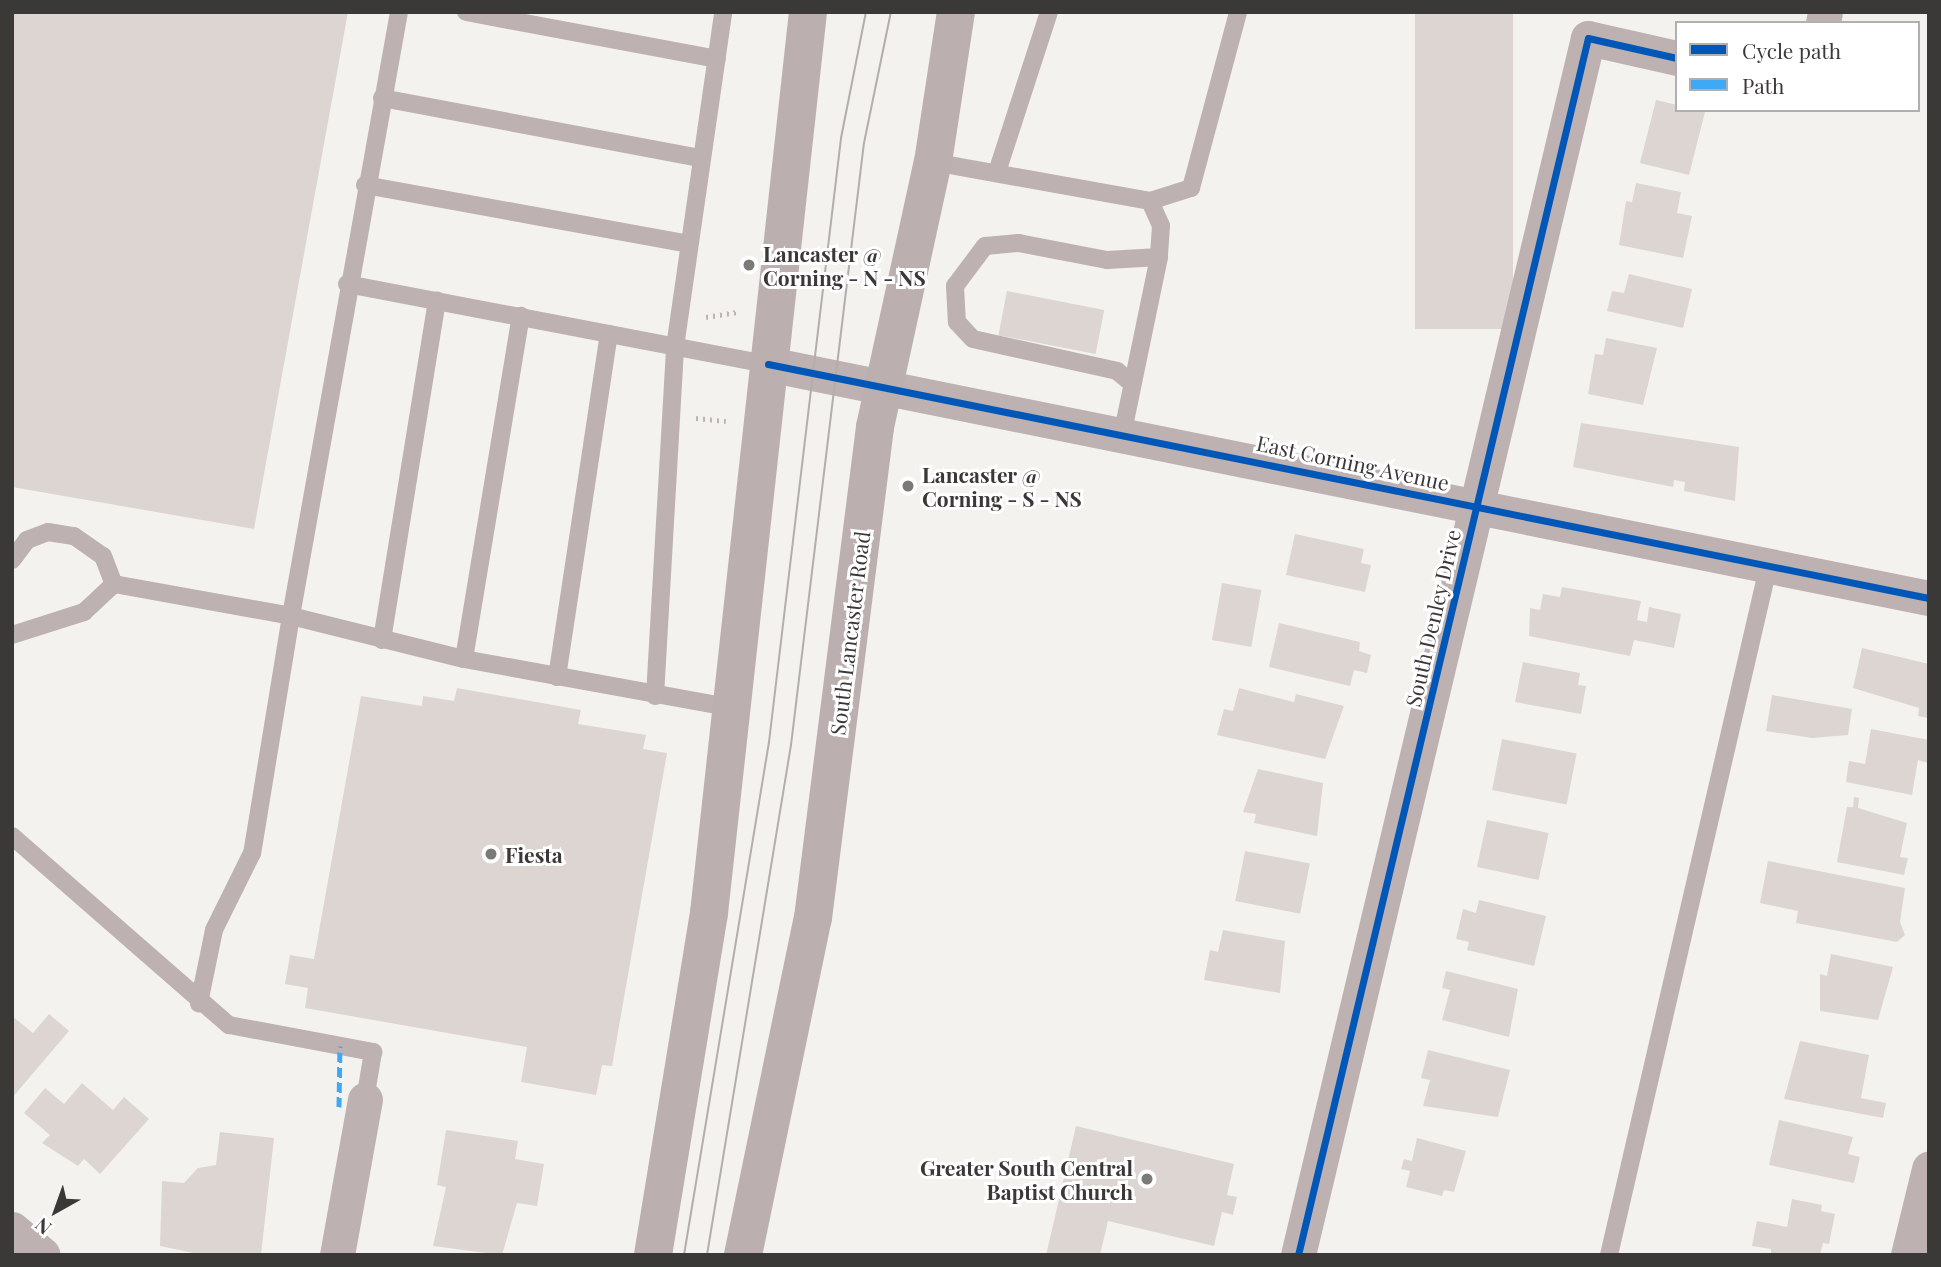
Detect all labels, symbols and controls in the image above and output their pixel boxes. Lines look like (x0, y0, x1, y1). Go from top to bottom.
legend (1675, 21, 1920, 112)
text: Cycle path (1742, 36, 1841, 64)
text: Path (1742, 71, 1784, 99)
place label: Lancaster @ Corning - N - NS (763, 240, 926, 290)
marker: Lancaster @ Corning - N - NS (741, 257, 757, 273)
street label: East Corning Avenue (1254, 429, 1452, 495)
place label: Lancaster @ Corning - S - NS (922, 461, 1082, 511)
marker: Lancaster @ Corning - S - NS (900, 478, 916, 494)
street label: South Denley Drive (1399, 527, 1465, 709)
street label: South Lancaster Road (824, 529, 874, 737)
place label: Fiesta (505, 841, 563, 867)
marker: Fiesta (483, 846, 499, 862)
place label: Greater South Central Baptist Church (919, 1154, 1133, 1204)
marker: Greater South Central Baptist Church (1139, 1171, 1155, 1187)
north arrow (21, 1176, 91, 1246)
text: N (29, 1213, 56, 1241)

